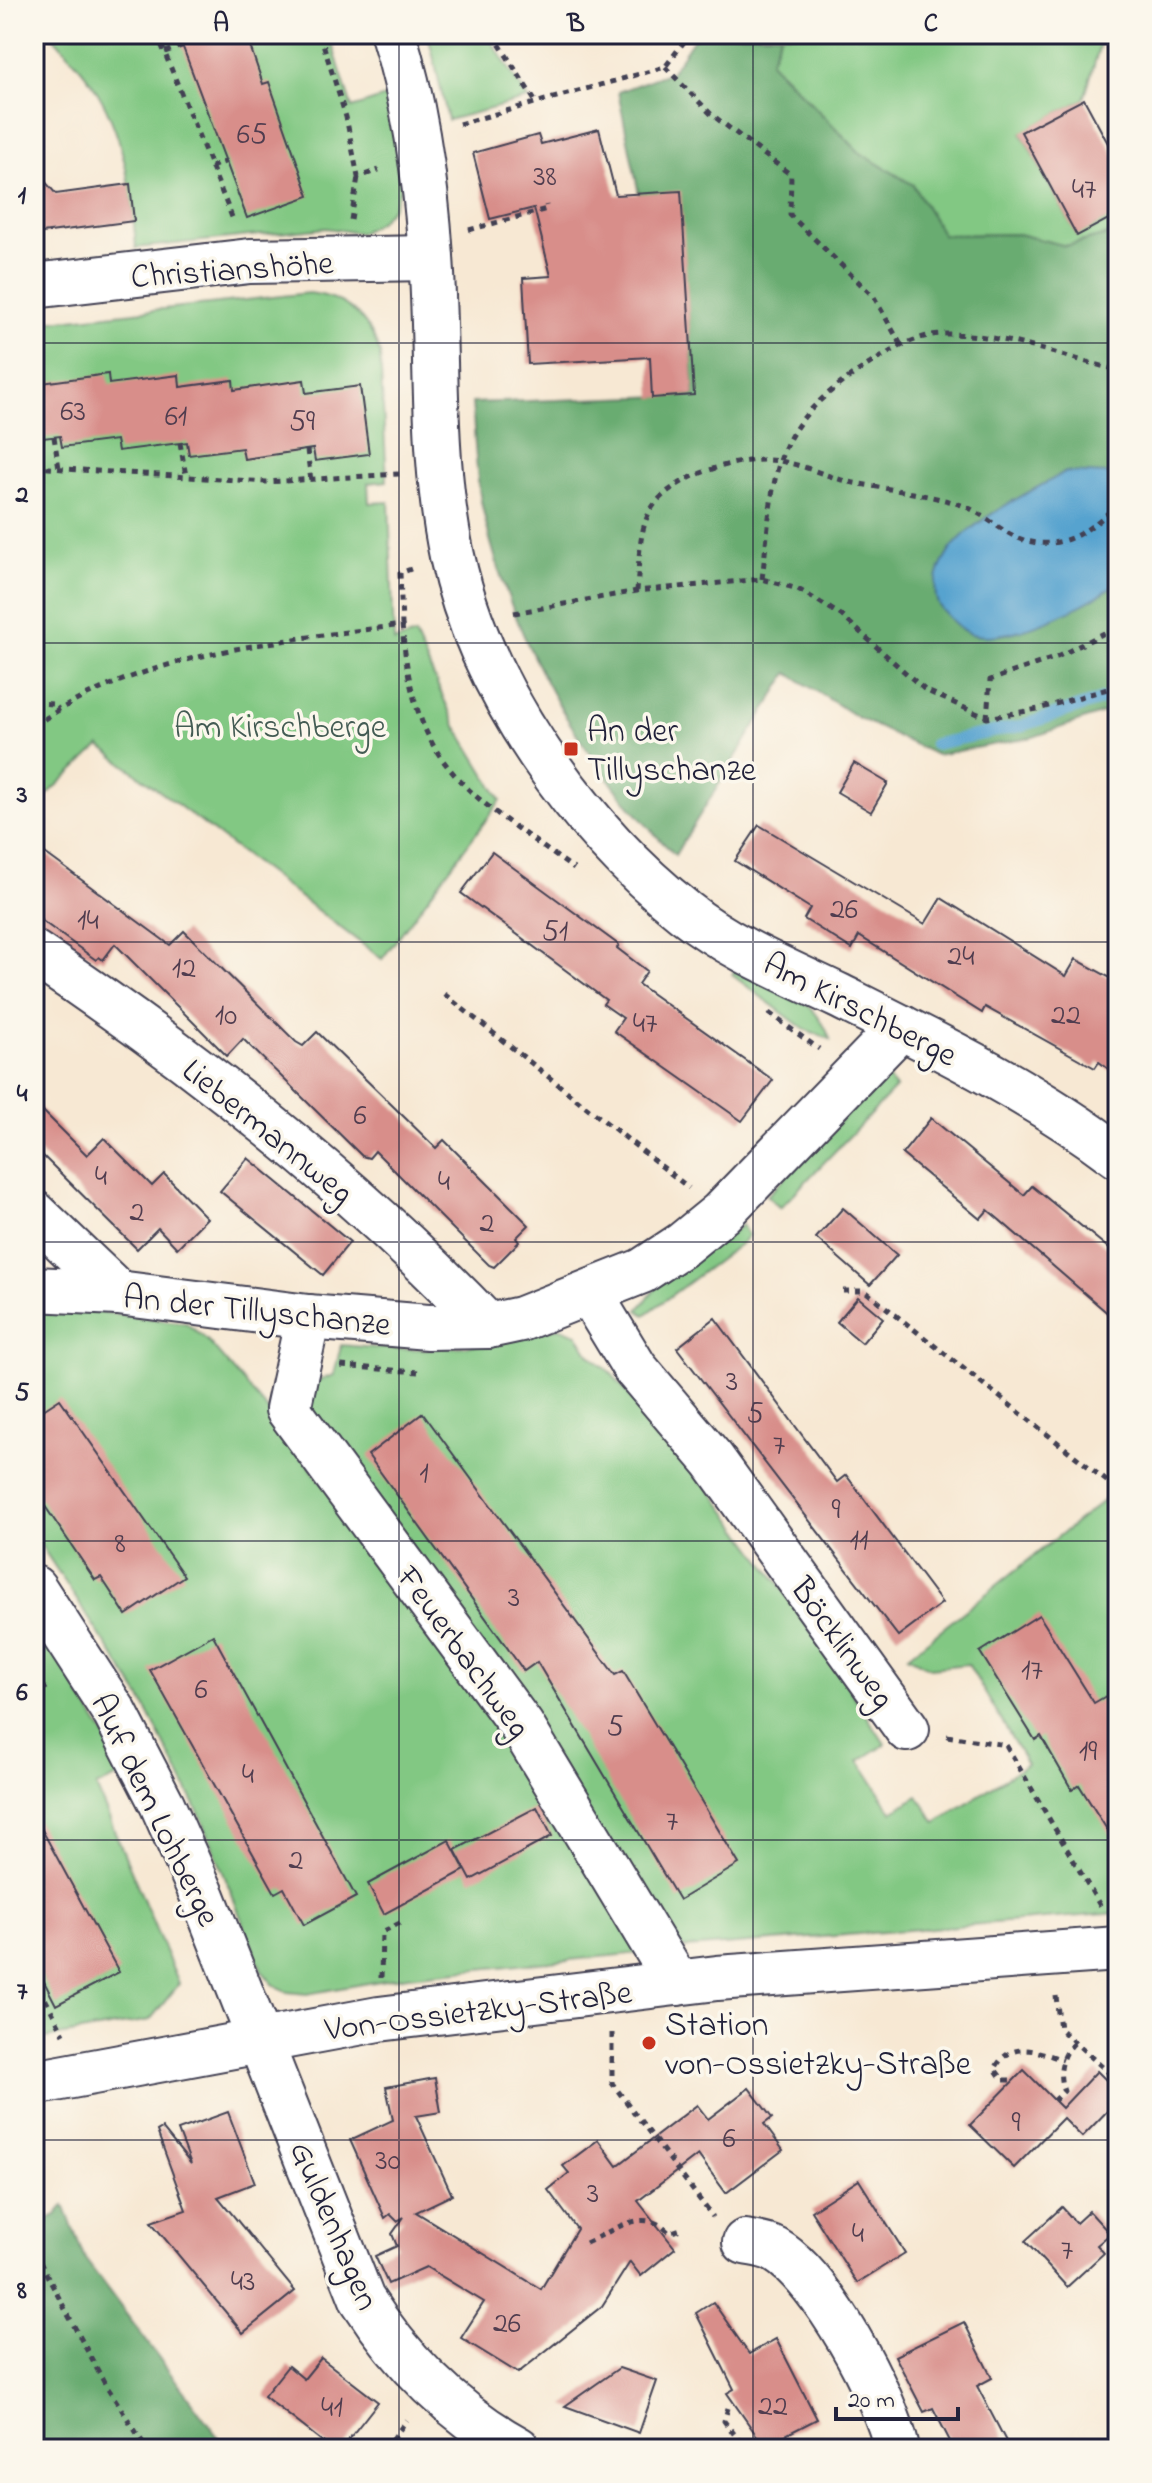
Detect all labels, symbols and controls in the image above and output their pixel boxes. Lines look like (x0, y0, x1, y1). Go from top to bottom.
text: A (213, 6, 229, 44)
text: B (566, 6, 585, 44)
text: C (924, 6, 938, 44)
house number: 65 (237, 114, 267, 158)
house number: 38 (533, 156, 557, 200)
house number: 47 (1072, 169, 1096, 213)
text: 1 (18, 178, 27, 216)
street label: Christianshöhe (129, 240, 336, 304)
house number: 63 (60, 391, 86, 435)
house number: 61 (165, 396, 187, 440)
house number: 59 (289, 401, 315, 445)
text: 2 (15, 477, 29, 515)
park label: Am Kirschberge (174, 704, 387, 754)
place label: An der Tillyschanze (587, 708, 757, 797)
marker: An der Tillyschanze (562, 740, 580, 758)
text: 3 (16, 777, 28, 815)
house number: 26 (830, 889, 858, 933)
house number: 14 (77, 900, 99, 944)
house number: 51 (542, 911, 568, 955)
house number: 24 (947, 936, 975, 980)
street label: Am Kirschberge (753, 941, 966, 1082)
house number: 12 (172, 948, 196, 992)
house number: 10 (215, 995, 237, 1039)
house number: 22 (1051, 995, 1081, 1039)
house number: 47 (633, 1003, 657, 1047)
street label: Liebermannweg (170, 1048, 363, 1218)
text: 4 (17, 1076, 28, 1114)
house number: 6 (353, 1095, 367, 1139)
house number: 4 (95, 1156, 107, 1200)
house number: 4 (438, 1161, 450, 1205)
house number: 2 (130, 1192, 145, 1236)
house number: 2 (480, 1203, 495, 1247)
street label: An der Tillyschanze (120, 1274, 394, 1352)
house number: 3 (726, 1361, 738, 1405)
text: 5 (15, 1375, 30, 1413)
house number: 5 (746, 1393, 764, 1437)
house number: 7 (773, 1425, 785, 1469)
house number: 1 (419, 1453, 429, 1497)
house number: 9 (831, 1489, 841, 1533)
house number: 11 (849, 1520, 869, 1564)
house number: 8 (114, 1523, 126, 1567)
street label: Feuerbachweg (381, 1556, 542, 1750)
street label: Böcklinweg (775, 1567, 906, 1721)
house number: 3 (508, 1577, 520, 1621)
house number: 17 (1021, 1650, 1043, 1694)
house number: 6 (194, 1669, 208, 1713)
text: 6 (16, 1675, 28, 1713)
street label: Auf dem Lohberge (75, 1686, 232, 1936)
house number: 5 (606, 1706, 624, 1750)
house number: 19 (1079, 1731, 1097, 1775)
house number: 4 (242, 1754, 254, 1798)
house number: 7 (666, 1801, 678, 1845)
house number: 2 (289, 1840, 304, 1884)
street label: Von-Ossietzky-Straße (321, 1969, 636, 2057)
text: 7 (17, 1974, 28, 2012)
place label: Station von-Ossietzky-Straße (665, 2002, 972, 2091)
marker: Station von-Ossietzky-Straße (640, 2034, 658, 2052)
house number: 9 (1011, 2102, 1021, 2146)
house number: 6 (722, 2118, 736, 2162)
street label: Guldenhagen (274, 2134, 390, 2319)
house number: 30 (375, 2140, 401, 2184)
house number: 3 (587, 2173, 599, 2217)
house number: 4 (852, 2213, 864, 2257)
house number: 7 (1061, 2230, 1073, 2274)
house number: 43 (231, 2261, 255, 2305)
text: 8 (16, 2273, 27, 2311)
house number: 26 (493, 2303, 521, 2347)
scale bar (836, 2371, 958, 2421)
text: 20 m (848, 2384, 895, 2419)
house number: 22 (758, 2386, 788, 2430)
house number: 41 (321, 2387, 343, 2431)

